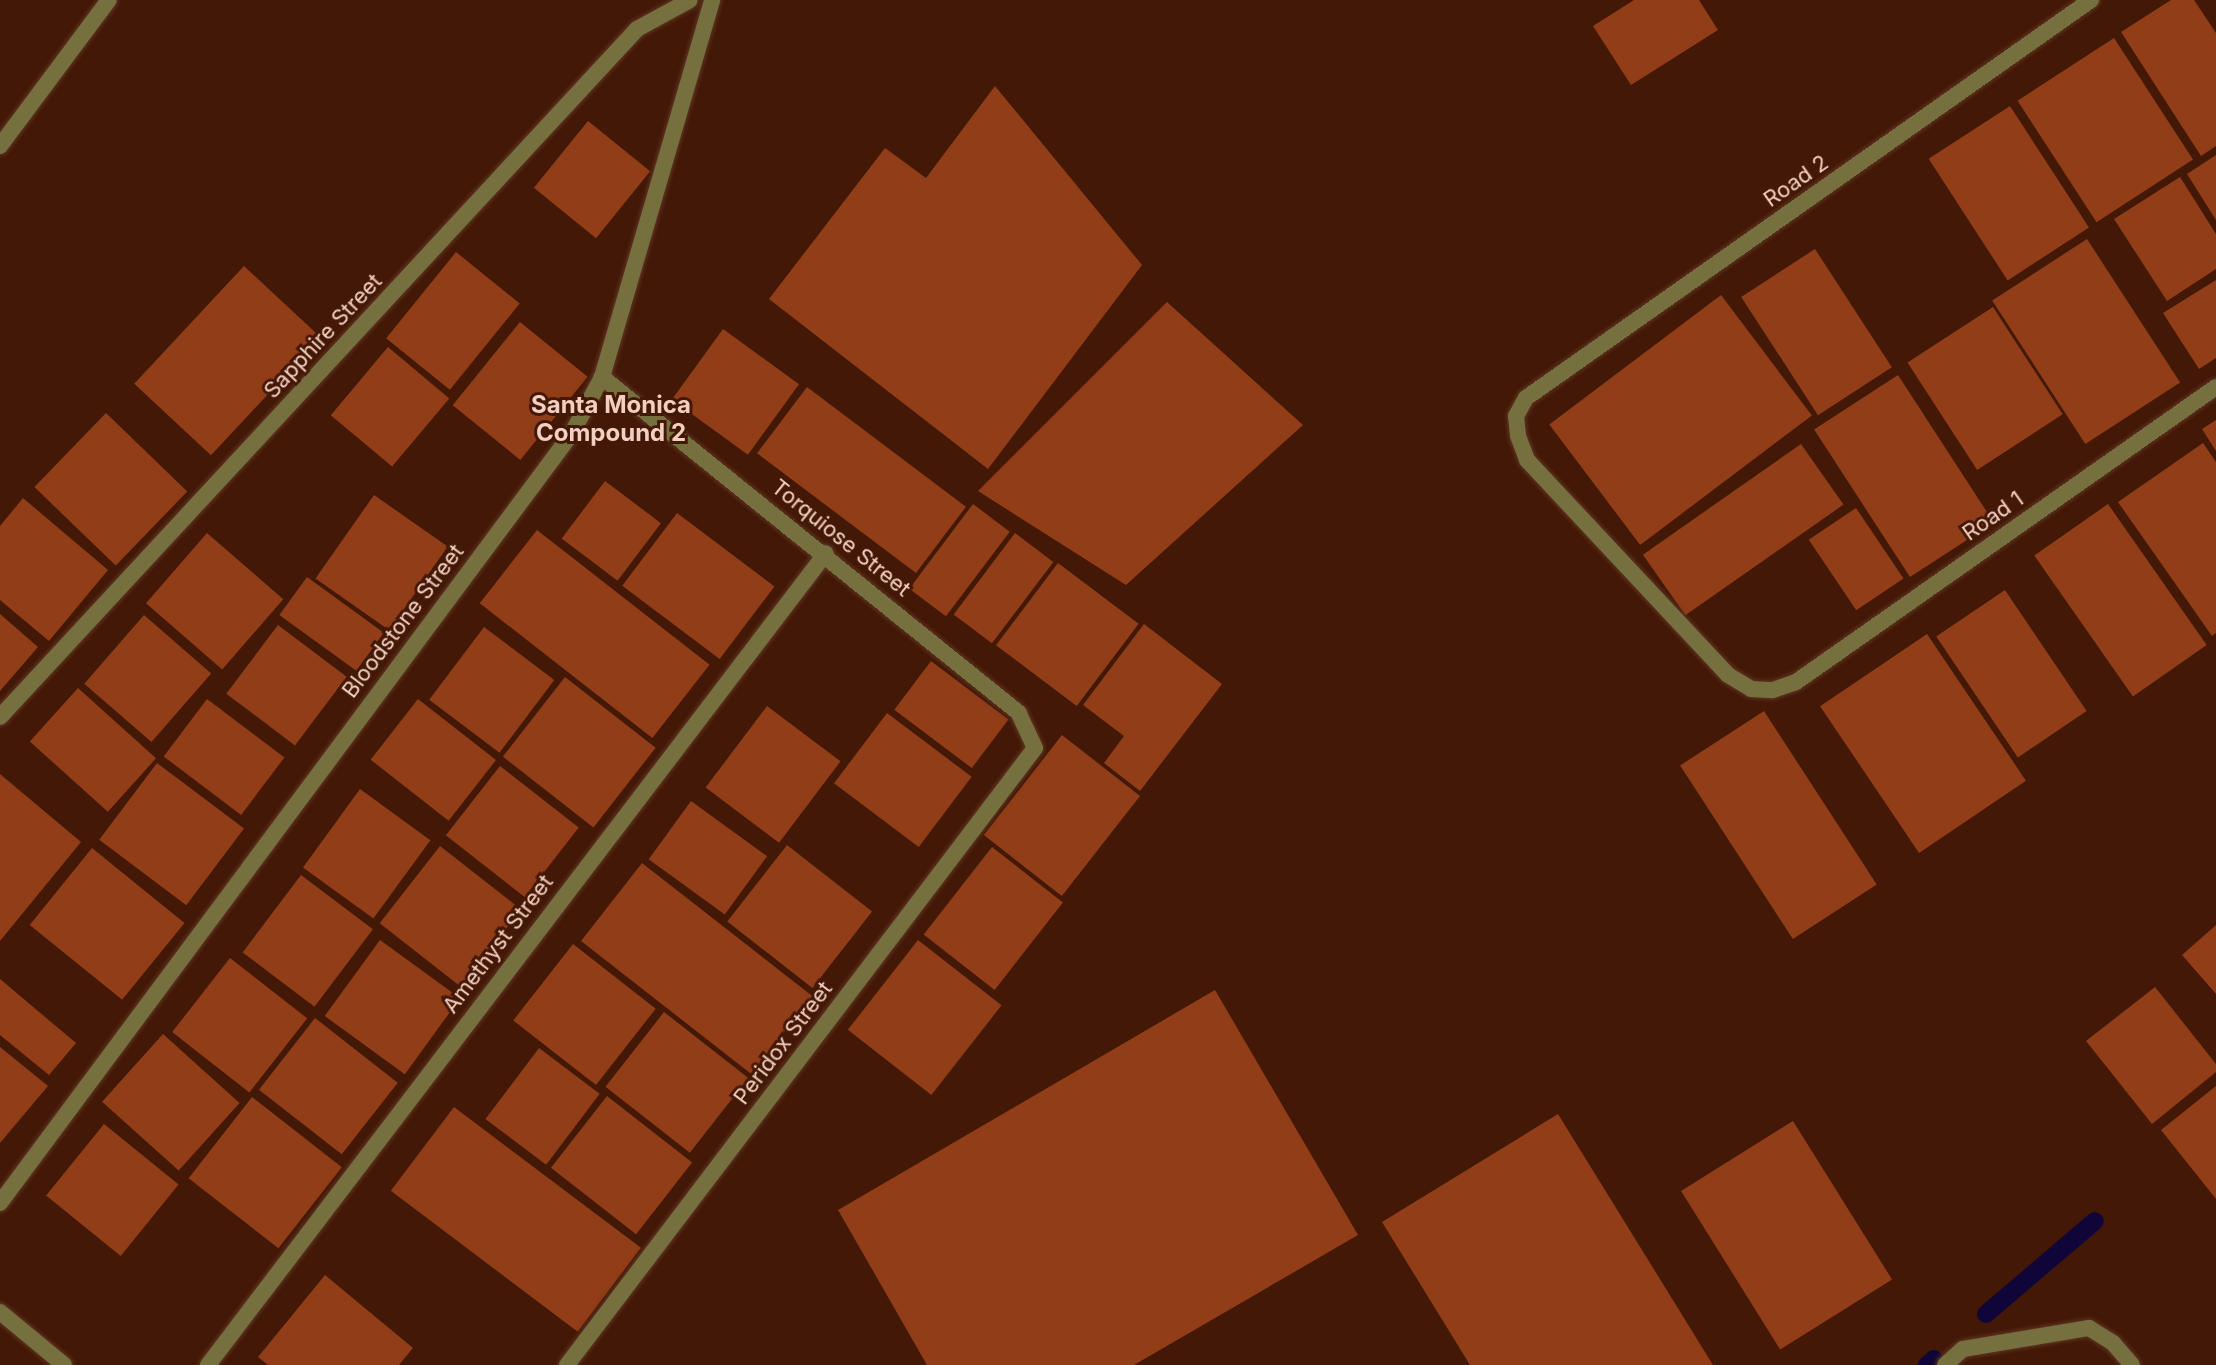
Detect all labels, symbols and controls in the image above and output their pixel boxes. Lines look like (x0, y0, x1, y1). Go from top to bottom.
street label: Road 2 (1759, 149, 1833, 213)
street label: Sapphire Street (259, 268, 387, 404)
district label: Santa Monica Compound 2 (531, 391, 691, 447)
street label: Torquiose Street (766, 474, 916, 602)
street label: Road 1 (1957, 486, 2029, 546)
street label: Bloodstone Street (337, 539, 469, 703)
street label: Amethyst Street (437, 870, 559, 1018)
street label: Peridox Street (728, 976, 838, 1110)

